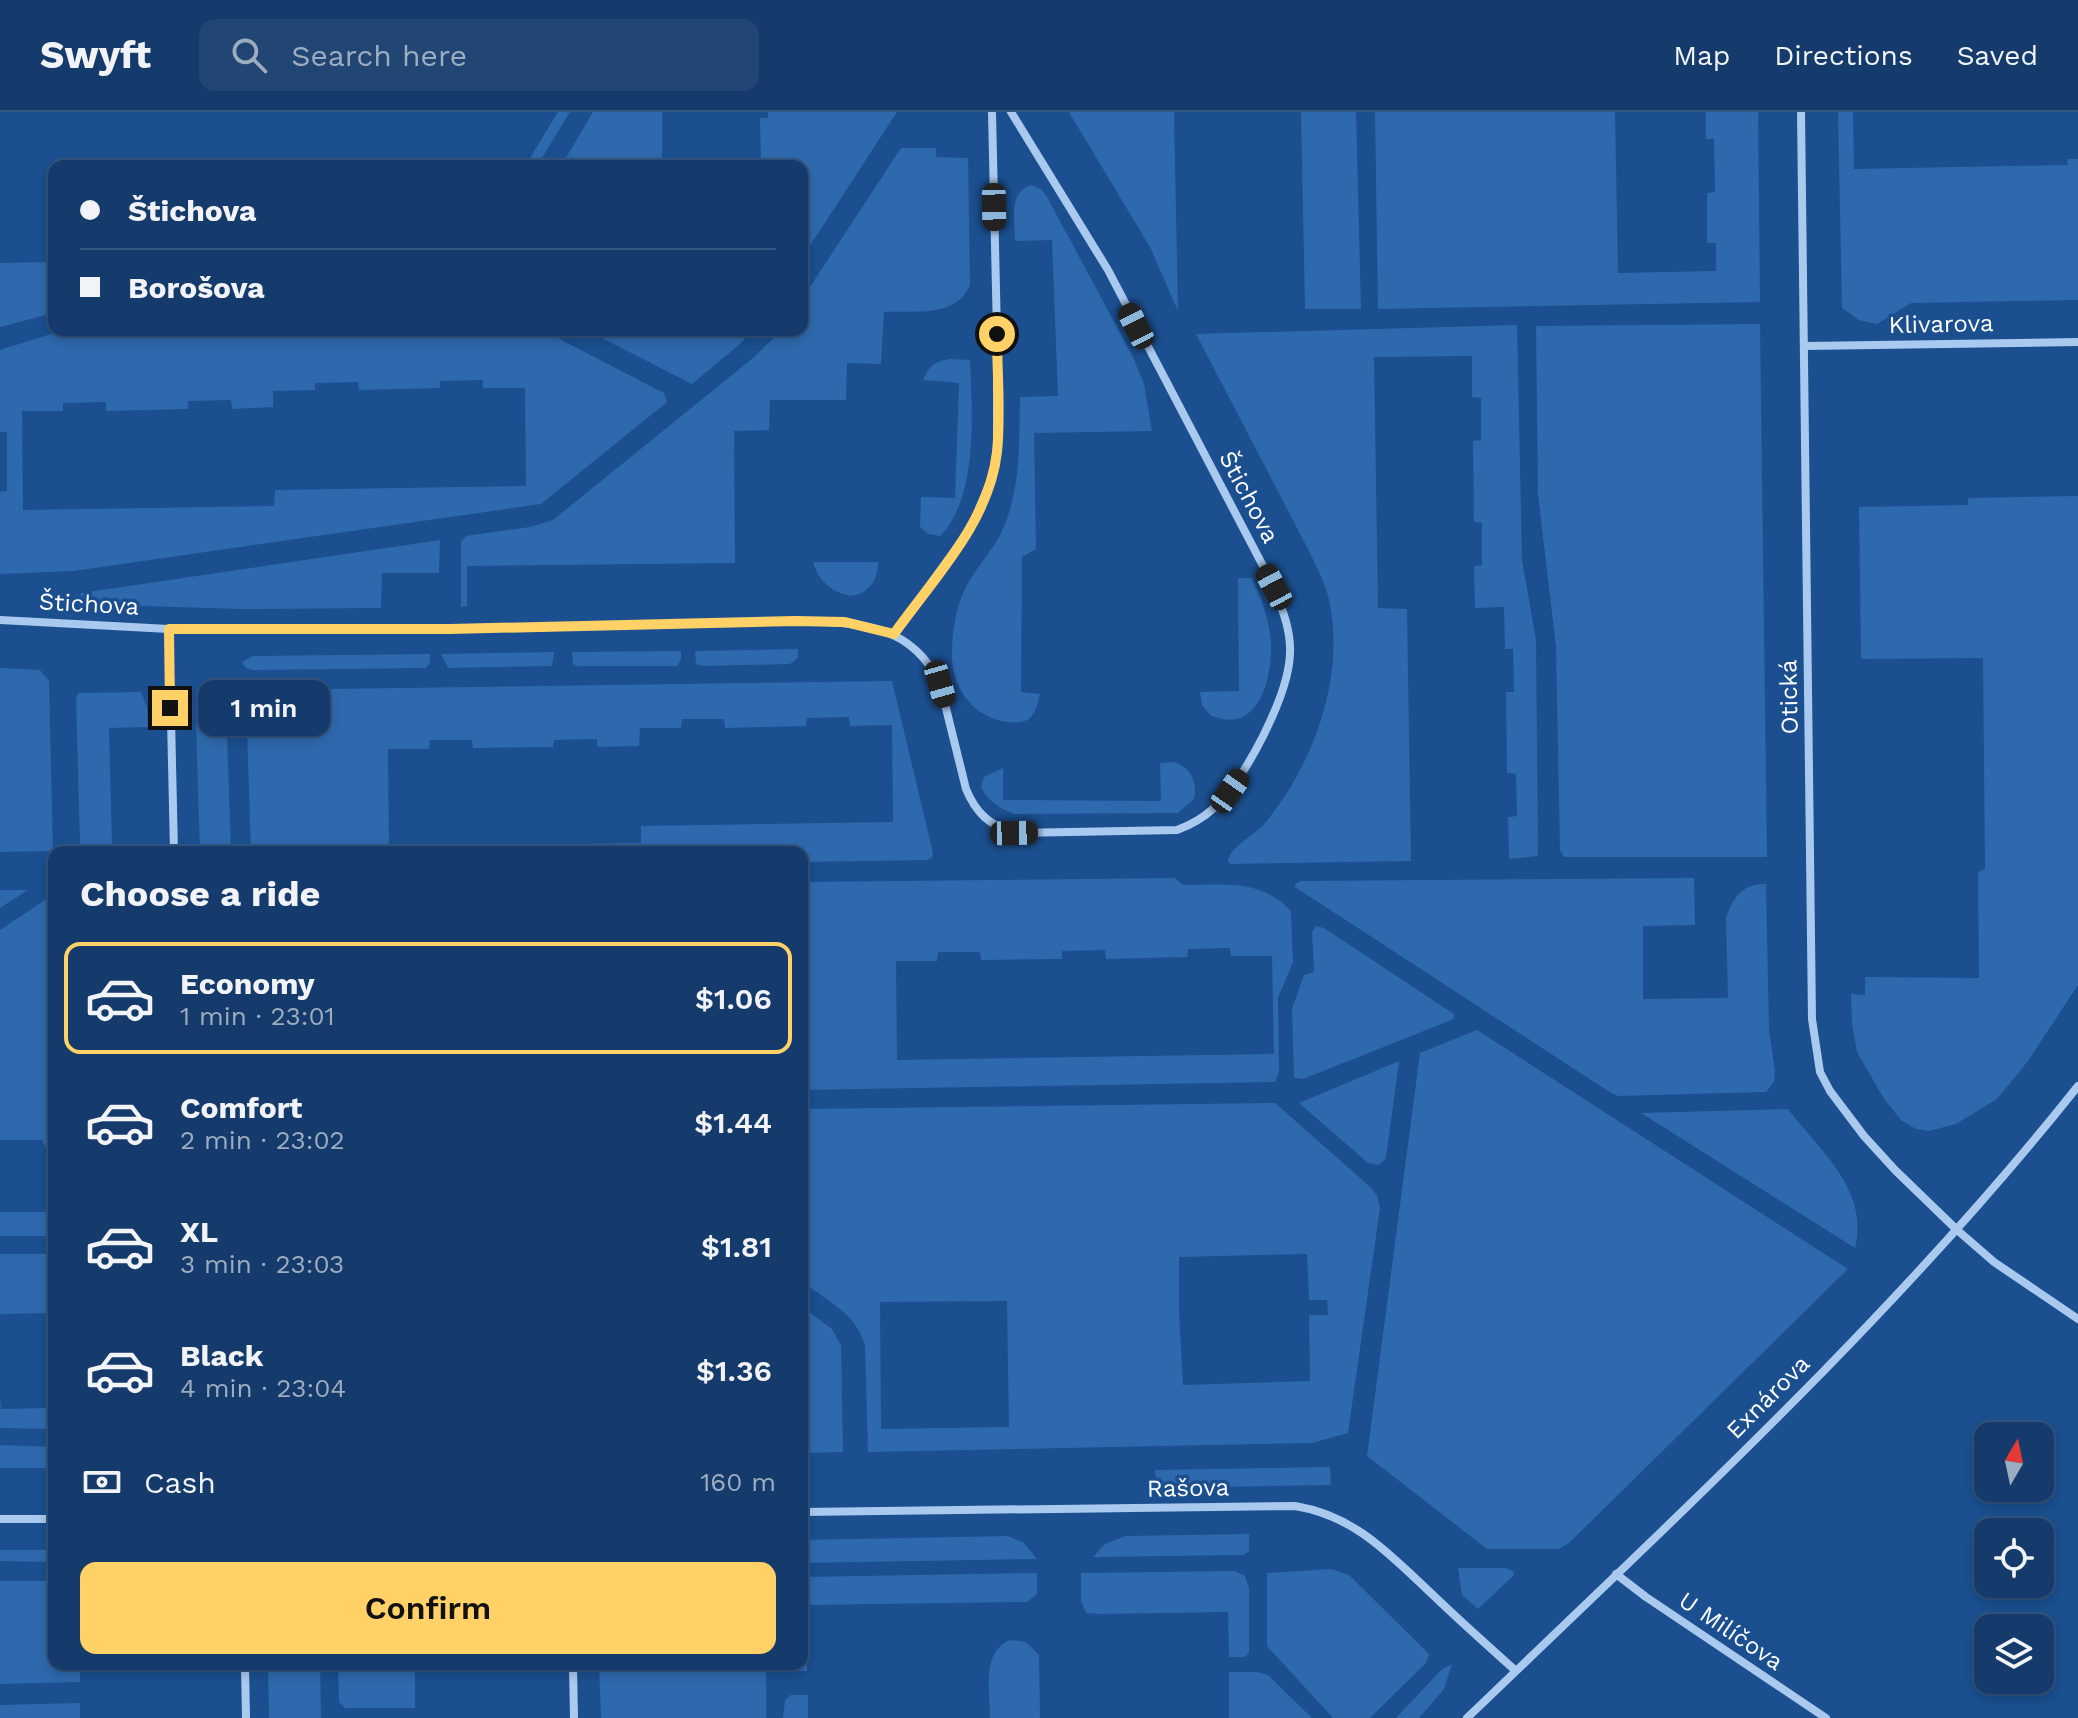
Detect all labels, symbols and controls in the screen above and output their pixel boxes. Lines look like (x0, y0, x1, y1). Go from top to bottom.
search box (199, 19, 759, 91)
text: Swyft (40, 33, 151, 77)
icon: search (227, 33, 271, 77)
text: Search here (291, 38, 467, 73)
text: Map (1673, 39, 1730, 72)
text: Directions (1774, 39, 1913, 72)
text: Saved (1957, 39, 2038, 72)
car (982, 183, 1006, 231)
text: Štichova (128, 193, 256, 228)
text: Borošova (128, 270, 265, 305)
car (1114, 299, 1158, 353)
street label: Klivarova (1888, 309, 1994, 339)
route start (979, 316, 1015, 352)
street label: Štichova (1213, 446, 1285, 548)
car (1252, 560, 1296, 614)
street label: Štichova (38, 587, 140, 621)
car (922, 658, 958, 710)
street label: Otická (1774, 659, 1804, 735)
callout: 1 min (198, 680, 330, 736)
route end (152, 690, 188, 726)
text: 1 min (231, 693, 297, 723)
car (1206, 764, 1254, 818)
car (990, 821, 1038, 845)
text: Choose a ride (80, 873, 320, 915)
icon: car (84, 962, 156, 1034)
text: Economy (180, 966, 315, 1001)
text: $1.06 (695, 981, 772, 1016)
text: 1 min · 23:01 (180, 1001, 335, 1031)
icon: car (84, 1086, 156, 1158)
text: Comfort (180, 1090, 302, 1125)
text: $1.44 (694, 1105, 772, 1140)
text: 2 min · 23:02 (180, 1125, 345, 1155)
icon: car (84, 1210, 156, 1282)
text: XL (180, 1214, 218, 1249)
text: $1.81 (701, 1229, 772, 1264)
text: 3 min · 23:03 (180, 1249, 344, 1279)
icon: car (84, 1334, 156, 1406)
text: Black (180, 1338, 264, 1373)
street label: Exnárova (1721, 1350, 1815, 1444)
text: $1.36 (696, 1353, 772, 1388)
text: 4 min · 23:04 (180, 1373, 346, 1403)
north arrow (1974, 1422, 2054, 1502)
map controls (1974, 1422, 2054, 1694)
icon: cash (80, 1460, 124, 1504)
text: Cash (144, 1465, 216, 1500)
text: 160 m (700, 1467, 776, 1497)
street label: Rašova (1147, 1473, 1229, 1503)
button: locate (1974, 1518, 2054, 1598)
button: Confirm (80, 1562, 776, 1654)
street label: U Milíčova (1674, 1586, 1788, 1676)
button: layers (1974, 1614, 2054, 1694)

